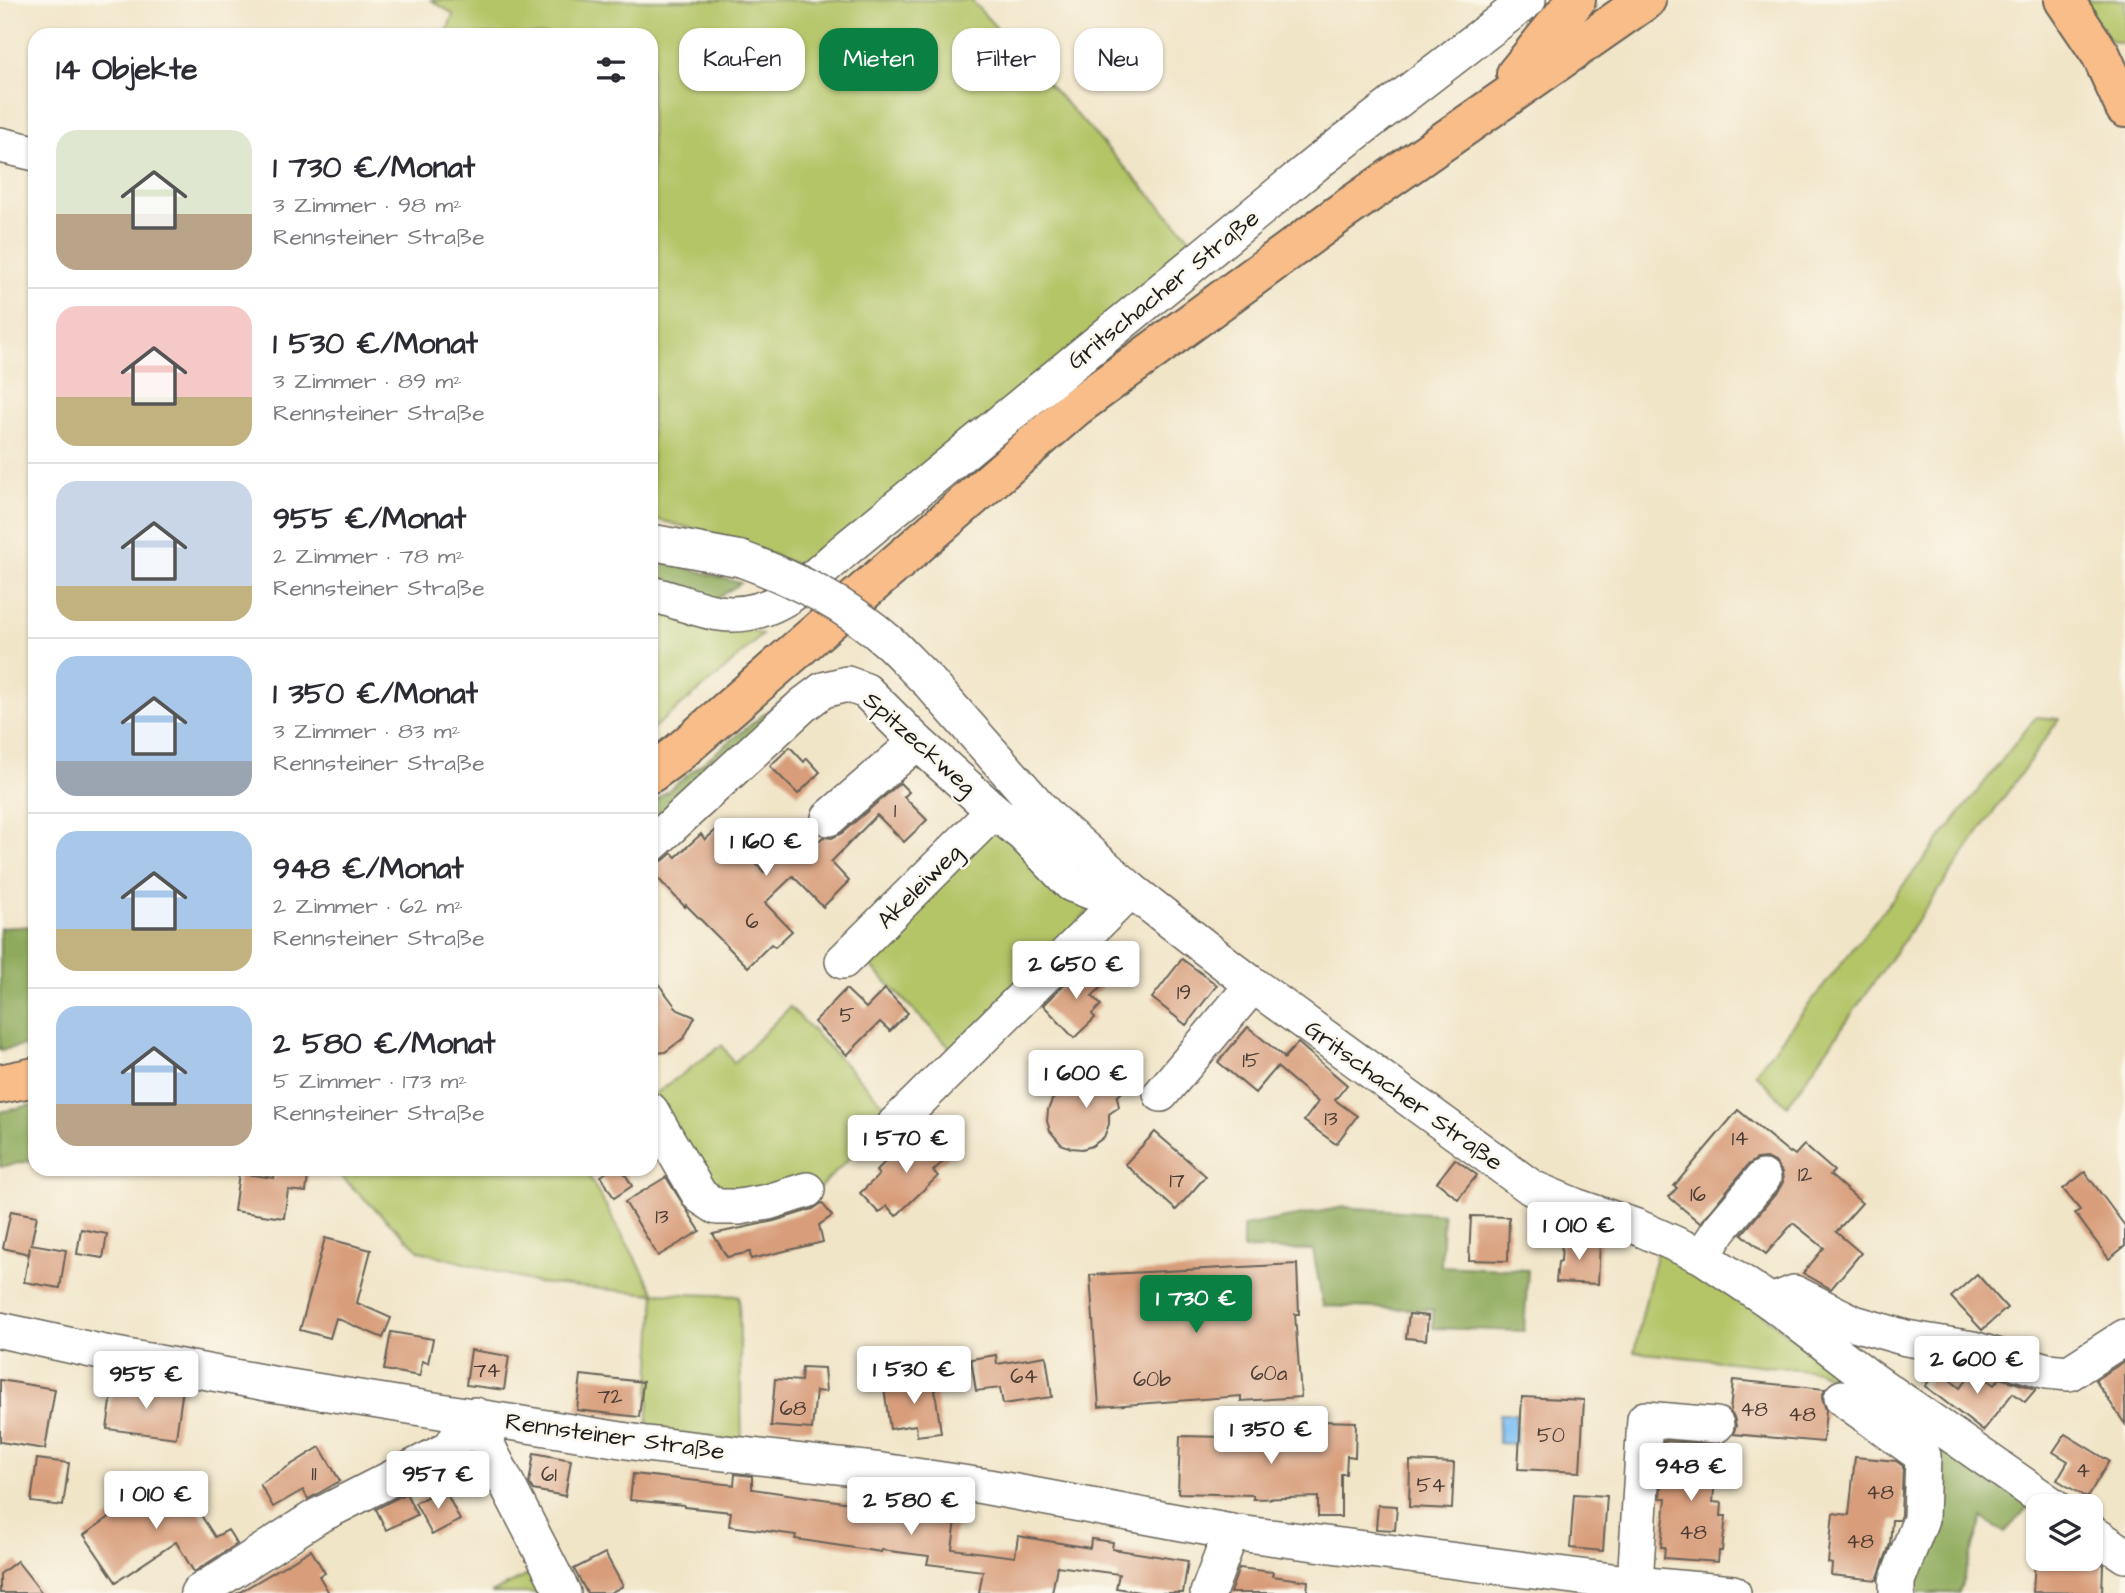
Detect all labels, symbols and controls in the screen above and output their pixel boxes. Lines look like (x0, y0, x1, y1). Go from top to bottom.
chip: Kaufen (679, 28, 805, 91)
chip: Mieten (819, 28, 938, 91)
chip: Filter (952, 28, 1060, 91)
chip: Neu (1074, 28, 1163, 91)
text: 14 Objekte (56, 49, 198, 91)
icon: filters (592, 51, 630, 89)
text: 1 730 €/Monat (273, 147, 475, 189)
icon: home (112, 158, 196, 242)
text: 3 Zimmer · 98 m² (273, 189, 462, 221)
street label: Gritschacher Straße (1060, 202, 1267, 378)
text: Rennsteiner Straße (273, 221, 485, 253)
text: 1 530 €/Monat (273, 323, 478, 365)
icon: home (112, 334, 196, 418)
text: 3 Zimmer · 89 m² (273, 365, 462, 397)
text: Rennsteiner Straße (273, 397, 485, 429)
text: 955 €/Monat (273, 498, 466, 540)
icon: home (112, 509, 196, 593)
text: 2 Zimmer · 78 m² (273, 540, 464, 572)
text: Rennsteiner Straße (273, 572, 485, 604)
text: 1 350 €/Monat (273, 673, 478, 715)
icon: home (112, 684, 196, 768)
street label: Spitzeckweg (855, 684, 983, 805)
text: 3 Zimmer · 83 m² (273, 715, 460, 747)
text: Rennsteiner Straße (273, 747, 485, 779)
house number: 1 (894, 796, 897, 825)
pin: 1 160 € (701, 818, 831, 878)
text: 1 160 € (730, 825, 802, 857)
street label: Akeleiweg (869, 836, 971, 938)
text: 948 €/Monat (273, 848, 464, 890)
icon: home (112, 859, 196, 943)
text: 2 Zimmer · 62 m² (273, 890, 463, 922)
house number: 6 (745, 907, 759, 936)
text: Rennsteiner Straße (273, 922, 485, 954)
pin: 2 650 € (1011, 942, 1141, 1001)
text: 2 650 € (1028, 948, 1124, 980)
house number: 19 (1177, 978, 1191, 1007)
house number: 5 (840, 1001, 855, 1030)
street label: Gritschacher Straße (1297, 1012, 1510, 1180)
text: 2 580 €/Monat (273, 1023, 495, 1065)
icon: home (112, 1034, 196, 1118)
house number: 15 (1242, 1046, 1260, 1075)
pin: 1 600 € (1021, 1050, 1151, 1110)
text: 1 600 € (1044, 1057, 1128, 1089)
text: 5 Zimmer · 173 m² (273, 1065, 467, 1097)
text: Rennsteiner Straße (273, 1097, 485, 1129)
house number: 13 (1324, 1104, 1338, 1133)
pin: 1 570 € (841, 1116, 971, 1175)
text: 1 570 € (864, 1122, 948, 1154)
house number: 14 (1732, 1124, 1748, 1153)
house number: 12 (1798, 1160, 1812, 1189)
house number: 17 (1169, 1166, 1185, 1195)
house number: 16 (1690, 1180, 1706, 1209)
house number: 13 (655, 1202, 669, 1231)
pin: 1 010 € (1514, 1202, 1644, 1262)
text: 1 010 € (1543, 1209, 1615, 1241)
pin: 1 730 € (1131, 1276, 1261, 1335)
text: 1 730 € (1156, 1282, 1236, 1314)
pin: 2 600 € (1912, 1336, 2042, 1396)
text: 2 600 € (1930, 1343, 2024, 1375)
pin: 1 530 € (849, 1346, 979, 1406)
pin: 955 € (97, 1352, 195, 1411)
text: 1 530 € (873, 1353, 955, 1385)
house number: 74 (473, 1356, 501, 1385)
text: 955 € (109, 1358, 183, 1390)
house number: 60a (1250, 1359, 1288, 1388)
house number: 64 (1010, 1362, 1038, 1391)
house number: 60b (1133, 1365, 1171, 1394)
house number: 72 (598, 1382, 622, 1411)
house number: 68 (780, 1394, 807, 1423)
house number: 48 (1740, 1395, 1768, 1424)
house number: 48 (1788, 1400, 1816, 1429)
street label: Rennsteiner Straße (503, 1405, 727, 1469)
pin: 1 350 € (1206, 1406, 1336, 1466)
text: 1 350 € (1230, 1413, 1312, 1445)
house number: 50 (1537, 1421, 1565, 1450)
pin: 948 € (1642, 1444, 1740, 1503)
text: 948 € (1655, 1450, 1727, 1482)
pin: 957 € (389, 1452, 487, 1511)
house number: 4 (2076, 1456, 2090, 1485)
text: 957 € (402, 1458, 474, 1490)
house number: 11 (311, 1459, 317, 1488)
house number: 61 (541, 1460, 557, 1489)
house number: 54 (1416, 1471, 1446, 1500)
pin: 1 010 € (91, 1472, 221, 1531)
text: 1 010 € (120, 1478, 192, 1510)
pin: 2 580 € (846, 1478, 976, 1537)
house number: 48 (1866, 1478, 1894, 1507)
text: 2 580 € (863, 1484, 959, 1516)
map controls (2026, 1494, 2103, 1571)
button: layers (2026, 1494, 2103, 1571)
house number: 48 (1679, 1518, 1707, 1547)
house number: 48 (1846, 1527, 1874, 1556)

